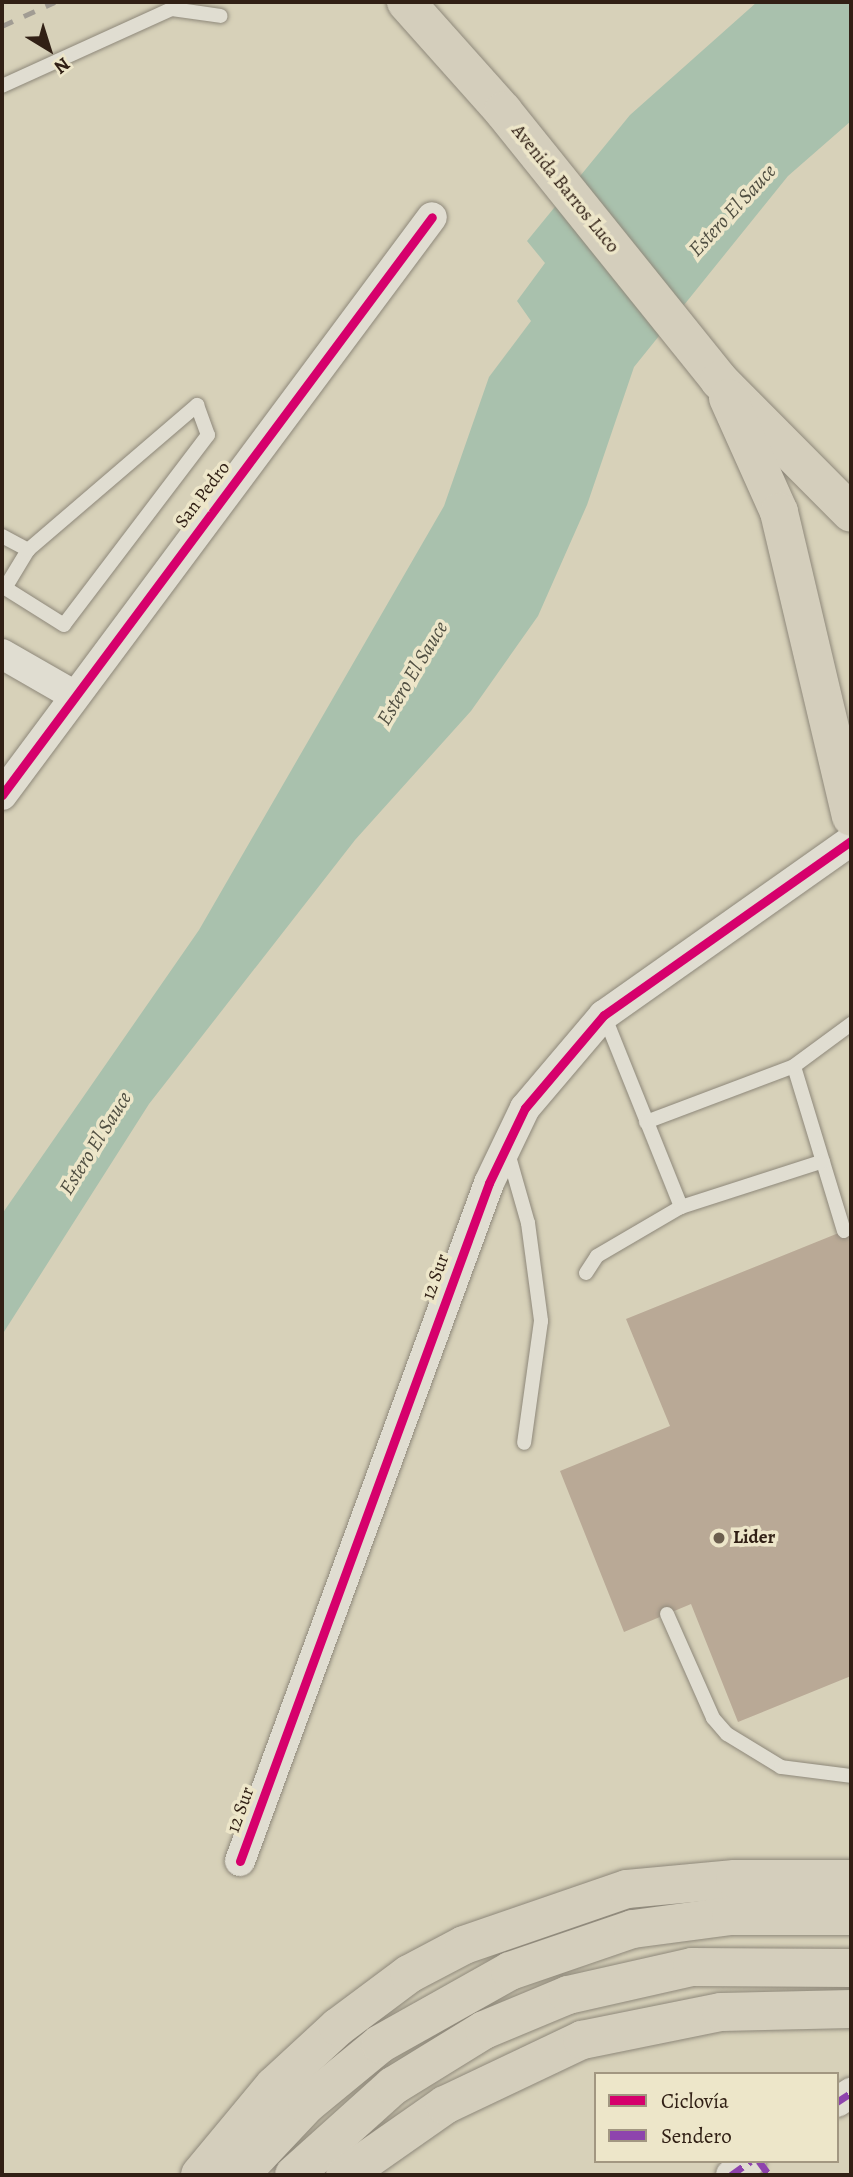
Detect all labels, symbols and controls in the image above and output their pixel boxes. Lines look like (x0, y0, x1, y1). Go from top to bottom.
north arrow (14, 14, 84, 84)
text: N (48, 51, 75, 80)
street label: Avenida Barros Luco (506, 120, 624, 258)
water label: Estero El Sauce (683, 159, 781, 261)
street label: San Pedro (171, 457, 235, 533)
water label: Estero El Sauce (371, 616, 453, 730)
water label: Estero El Sauce (53, 1087, 137, 1199)
street label: 12 Sur (417, 1251, 455, 1303)
place label: Lider (733, 1527, 775, 1549)
marker: Lider (711, 1530, 727, 1546)
street label: 12 Sur (222, 1784, 260, 1836)
legend (594, 2072, 839, 2163)
text: Ciclovía (661, 2087, 729, 2115)
text: Sendero (661, 2122, 732, 2150)

